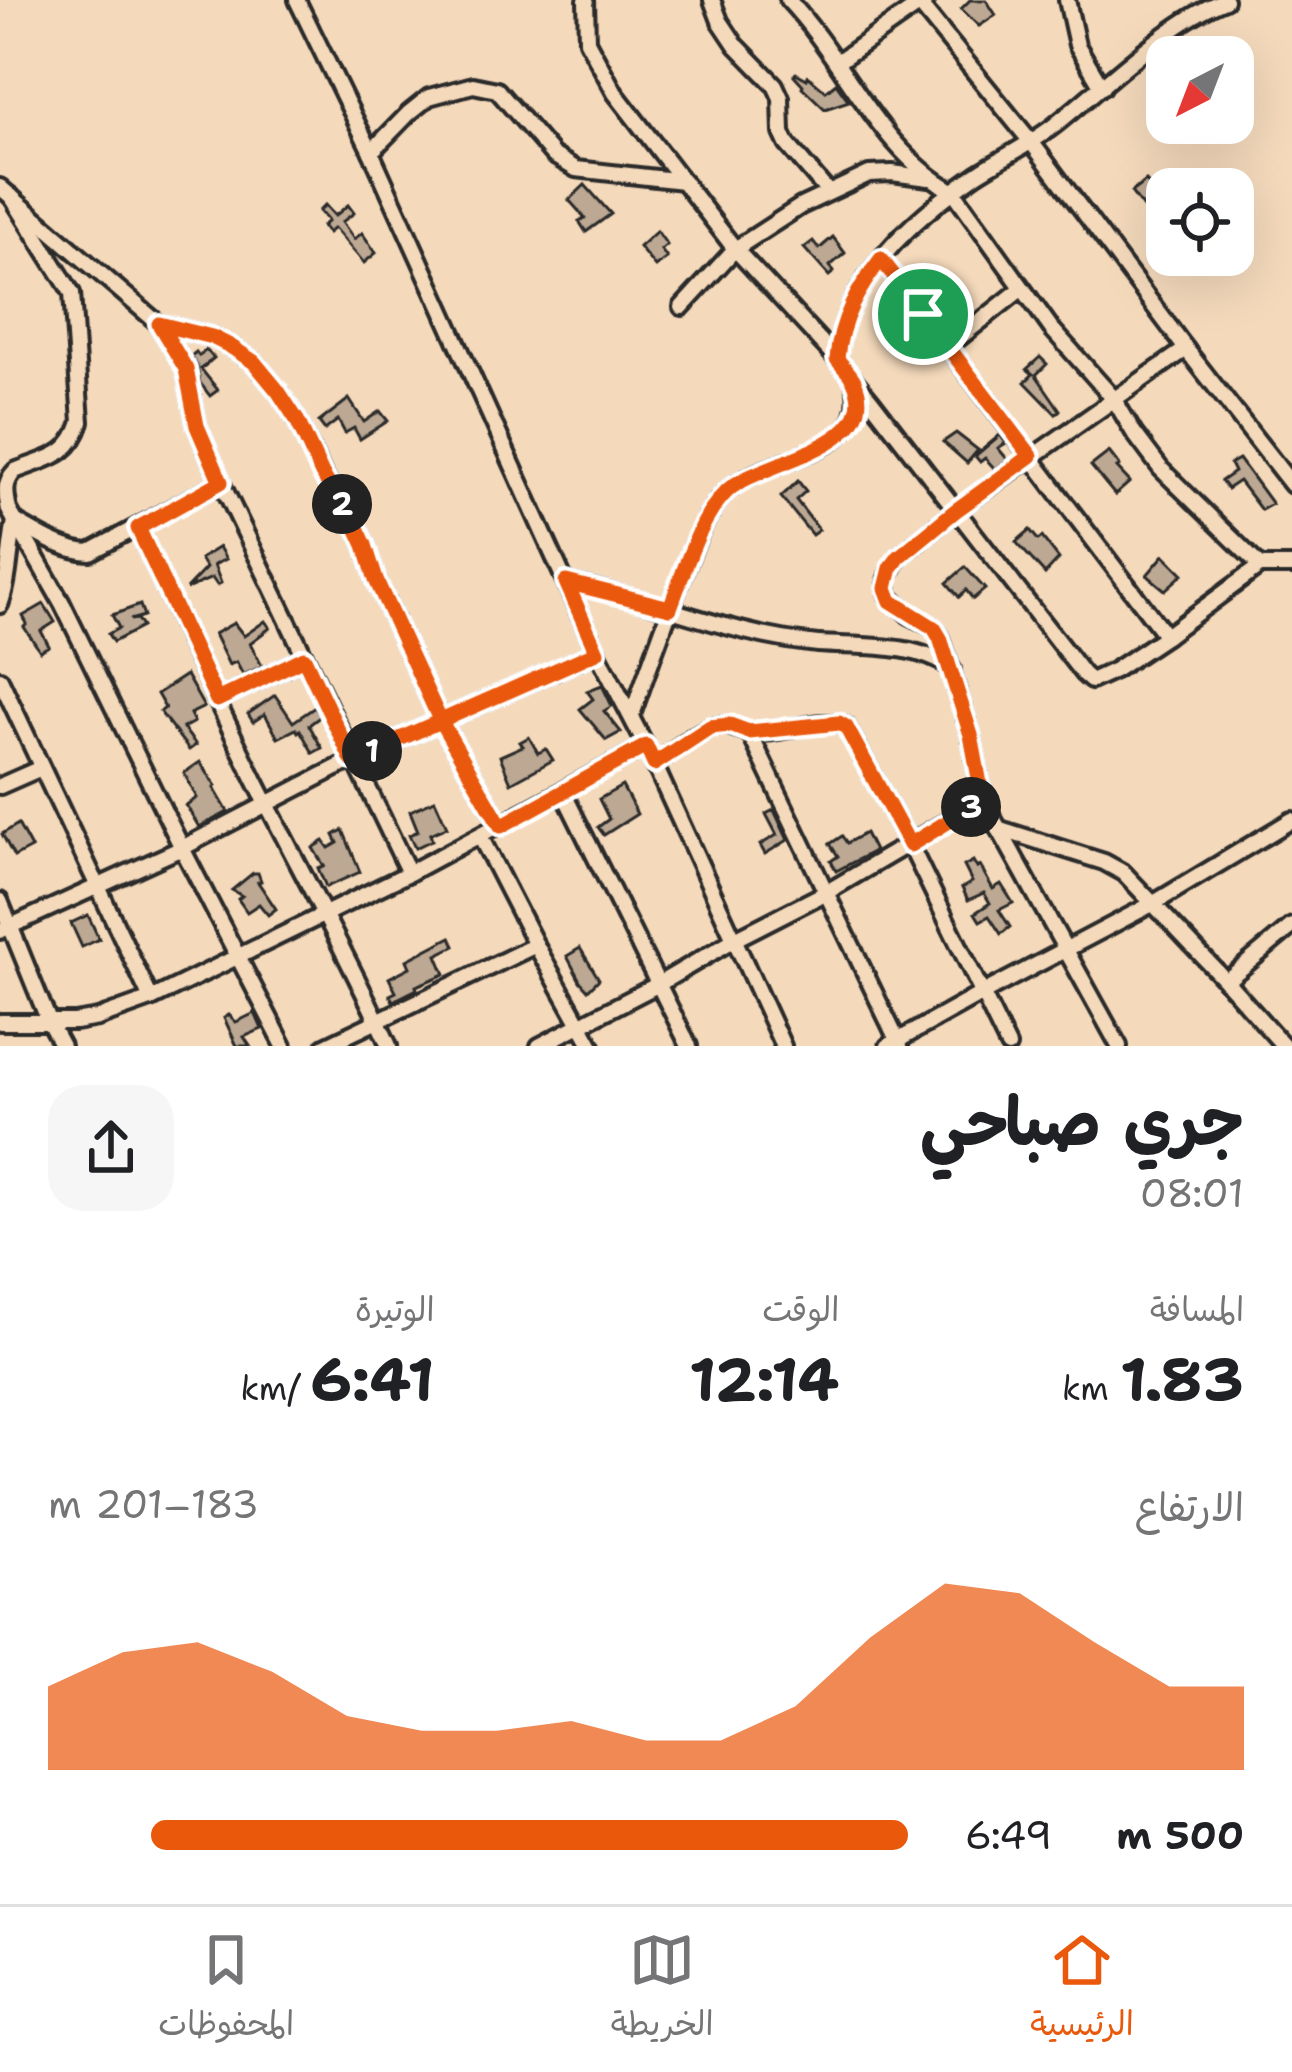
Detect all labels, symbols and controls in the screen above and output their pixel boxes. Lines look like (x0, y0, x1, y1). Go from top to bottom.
north arrow (1146, 36, 1254, 144)
map controls (1146, 36, 1254, 276)
button: locate (1146, 168, 1254, 276)
pin (872, 263, 974, 365)
icon: arrive (890, 281, 956, 347)
pin: 2 (312, 474, 372, 534)
text: 2 (330, 481, 354, 526)
pin: 1 (342, 721, 402, 781)
text: 1 (364, 728, 380, 773)
pin: 3 (941, 777, 1001, 837)
text: 3 (959, 784, 983, 829)
text: جري صباحي (920, 1078, 1244, 1166)
button: share (48, 1085, 174, 1211)
text: 08:01 (1140, 1167, 1244, 1219)
text: الوتيرة (355, 1287, 435, 1332)
text: الوقت (762, 1287, 839, 1332)
text: المسافة (1150, 1287, 1244, 1332)
text: 6:41 (310, 1339, 435, 1419)
text: 12:14 (689, 1339, 839, 1419)
text: 1.83 (1120, 1339, 1244, 1419)
text: /km (241, 1366, 310, 1411)
text: km (1062, 1366, 1120, 1411)
text: 183–201 m (48, 1478, 259, 1530)
text: الارتفاع (1135, 1481, 1244, 1533)
text: 6:49 (965, 1809, 1052, 1861)
text: 500 m (1116, 1809, 1244, 1861)
tab: المحفوظات (158, 1927, 294, 2053)
tab: الخريطة (611, 1927, 714, 2053)
tab: الرئيسية (1030, 1927, 1134, 2053)

